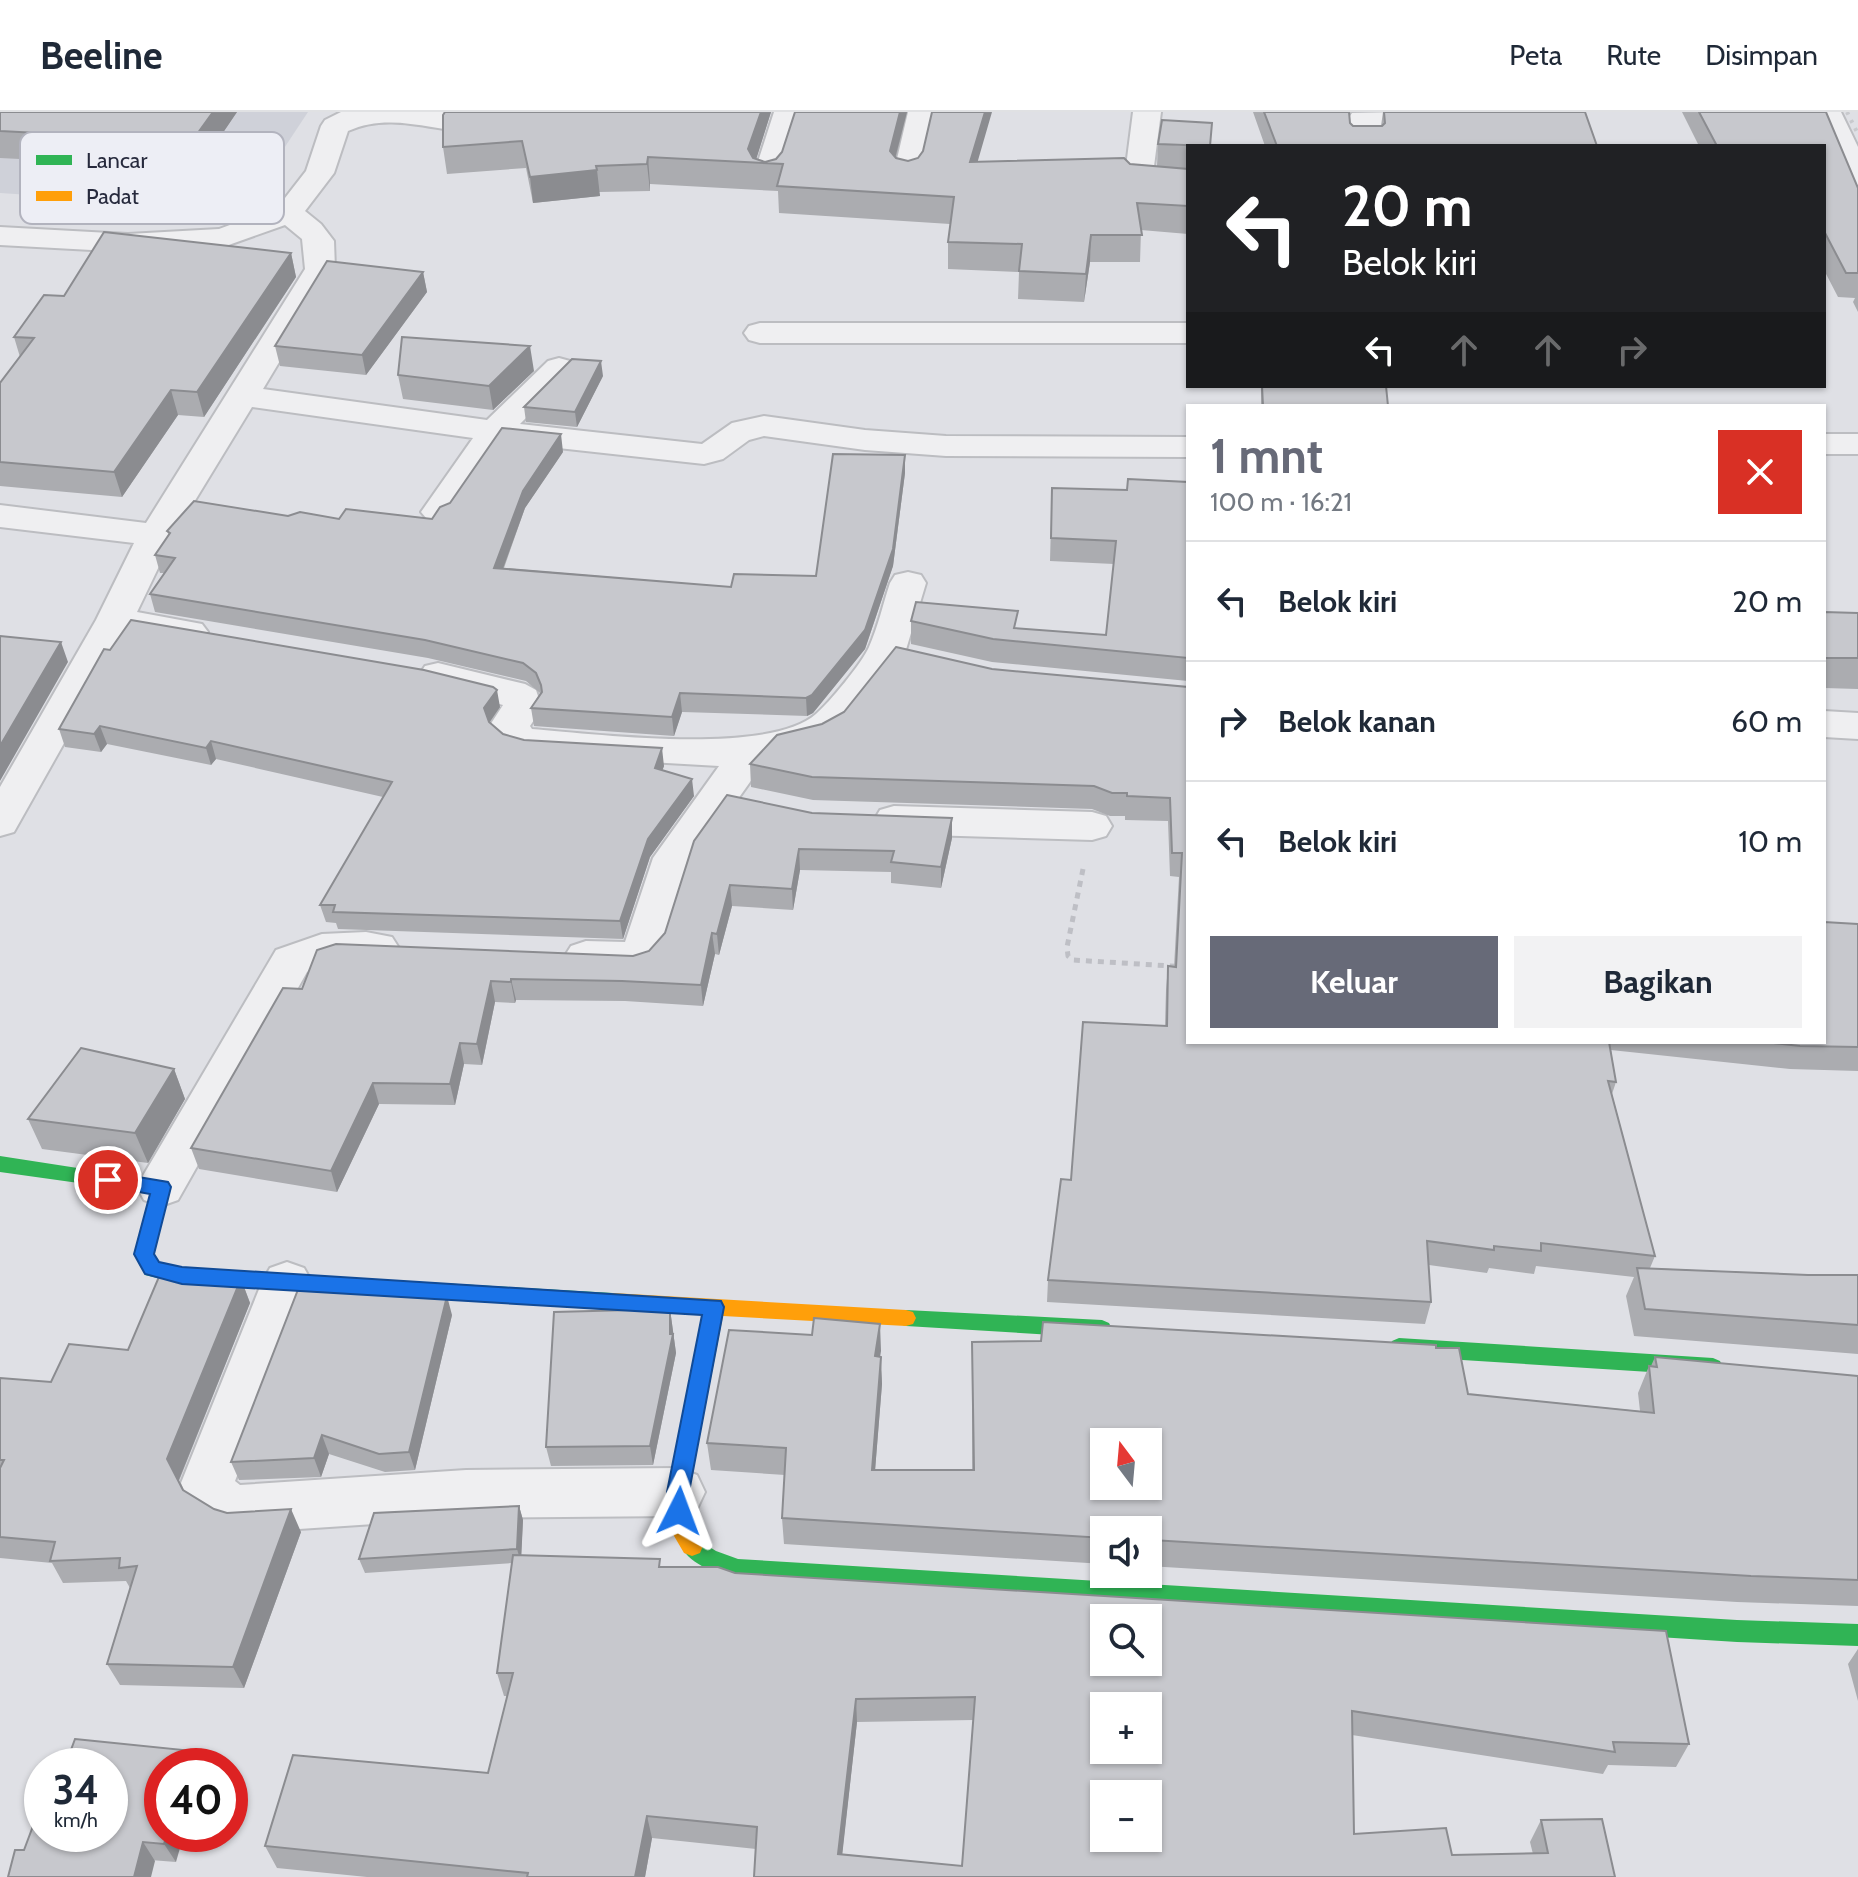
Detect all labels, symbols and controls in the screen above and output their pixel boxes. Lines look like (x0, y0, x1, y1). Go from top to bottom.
text: Beeline (40, 32, 163, 79)
text: Peta (1509, 38, 1562, 72)
text: Rute (1606, 38, 1661, 72)
text: Disimpan (1705, 38, 1818, 72)
legend (20, 132, 284, 224)
text: Lancar (86, 147, 147, 174)
text: 20 m (1342, 172, 1472, 240)
icon: left (1210, 176, 1314, 280)
text: Padat (86, 183, 139, 210)
text: Belok kiri (1342, 240, 1477, 284)
icon: left (1358, 328, 1402, 372)
icon: ahead (1442, 328, 1486, 372)
icon: ahead (1526, 328, 1570, 372)
icon: right (1610, 328, 1654, 372)
text: 1 mnt (1210, 427, 1323, 485)
button: close (1718, 430, 1802, 514)
text: 100 m · 16:21 (1210, 486, 1352, 518)
icon: left (1210, 579, 1254, 623)
text: Belok kiri (1278, 583, 1397, 620)
text: 20 m (1732, 583, 1802, 620)
icon: right (1210, 699, 1254, 743)
text: Belok kanan (1278, 703, 1436, 740)
text: 60 m (1731, 703, 1802, 740)
icon: left (1210, 819, 1254, 863)
text: Belok kiri (1278, 823, 1397, 860)
text: 10 m (1738, 823, 1802, 860)
button: Keluar (1210, 936, 1498, 1028)
button: Bagikan (1514, 936, 1802, 1028)
pin (74, 1146, 142, 1214)
icon: arrive (86, 1158, 130, 1202)
north arrow (1090, 1428, 1162, 1500)
map controls (1090, 1428, 1162, 1852)
position arrow (637, 1469, 721, 1553)
button: sound (1090, 1516, 1162, 1588)
button: search (1090, 1604, 1162, 1676)
button: + (1090, 1692, 1162, 1764)
speed limit sign: 40 (144, 1748, 248, 1852)
text: 34 (53, 1765, 99, 1814)
button: − (1090, 1780, 1162, 1852)
text: km/h (54, 1808, 98, 1832)

